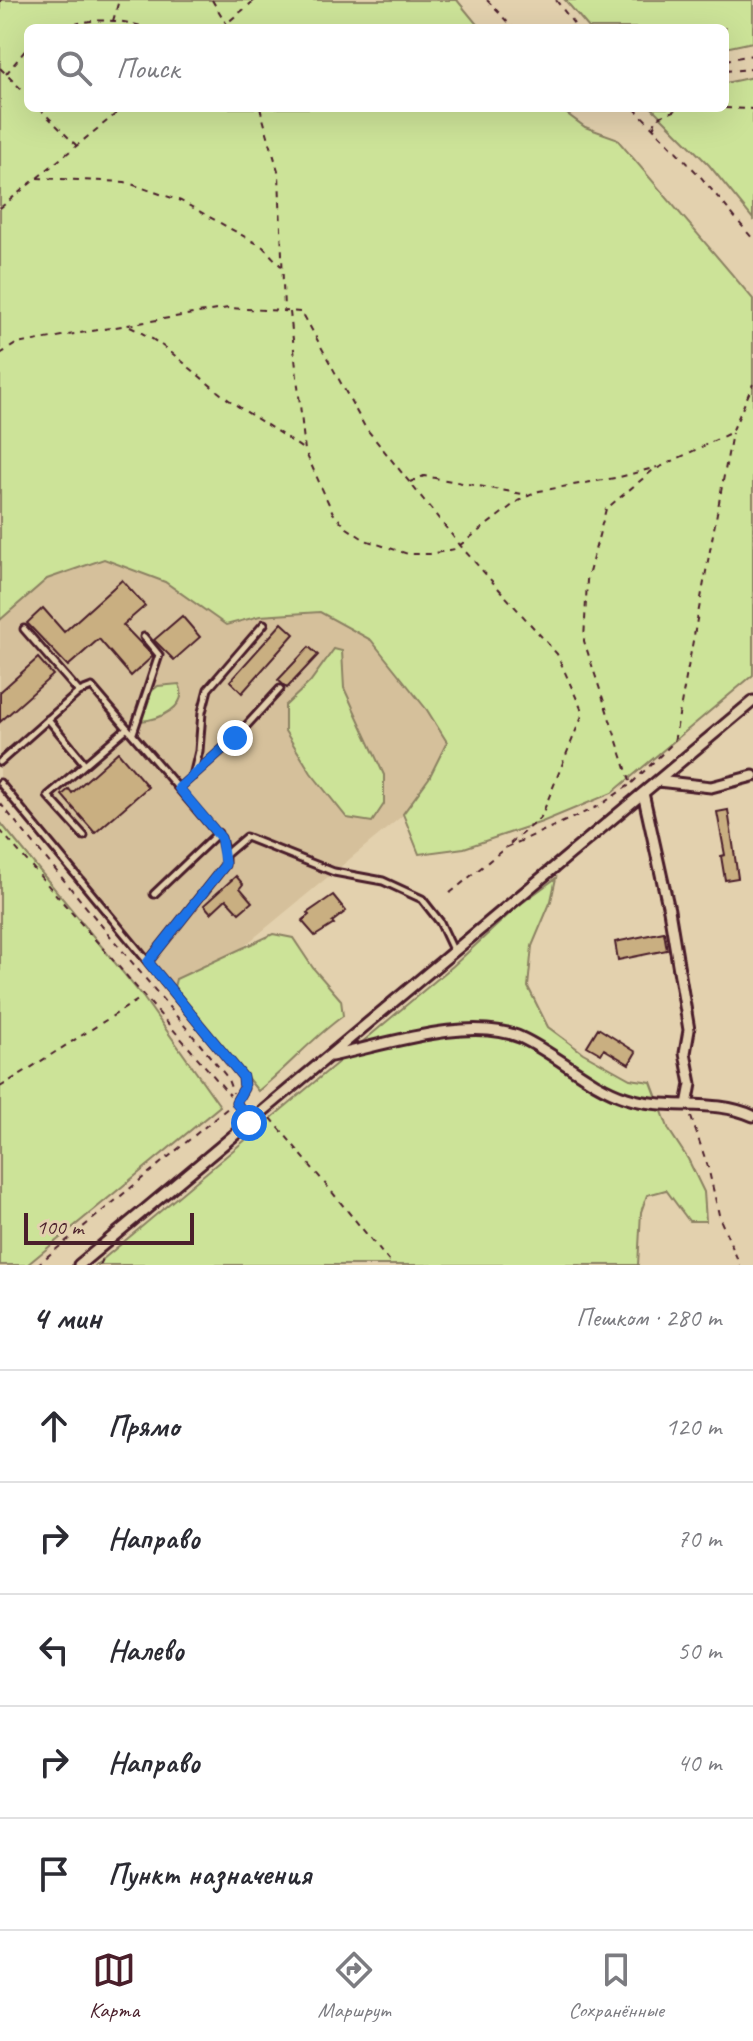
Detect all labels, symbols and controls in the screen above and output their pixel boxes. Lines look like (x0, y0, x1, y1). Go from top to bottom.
search box (24, 24, 729, 112)
icon: search (52, 46, 96, 90)
text: Поиск (116, 49, 179, 87)
route end (217, 720, 253, 756)
route start (231, 1105, 267, 1141)
scale bar (24, 1209, 194, 1245)
text: 100 m (36, 1213, 83, 1241)
text: 4 мин (32, 1296, 101, 1339)
text: Пешком · 280 m (576, 1301, 721, 1334)
icon: ahead (32, 1404, 76, 1448)
text: Прямо (108, 1407, 179, 1445)
text: 120 m (665, 1410, 721, 1443)
icon: right (32, 1516, 76, 1560)
text: Направо (108, 1519, 200, 1557)
text: 70 m (677, 1522, 721, 1555)
icon: left (32, 1628, 76, 1672)
text: Налево (108, 1631, 184, 1669)
text: 50 m (677, 1634, 721, 1667)
icon: right (32, 1740, 76, 1784)
text: Направо (108, 1743, 200, 1781)
text: 40 m (677, 1746, 721, 1779)
icon: arrive (32, 1852, 76, 1896)
text: Пункт назначения (108, 1855, 311, 1893)
tab: Карта (89, 1948, 139, 2024)
tab: Маршрут (318, 1948, 390, 2024)
tab: Сохранённые (568, 1948, 664, 2024)

